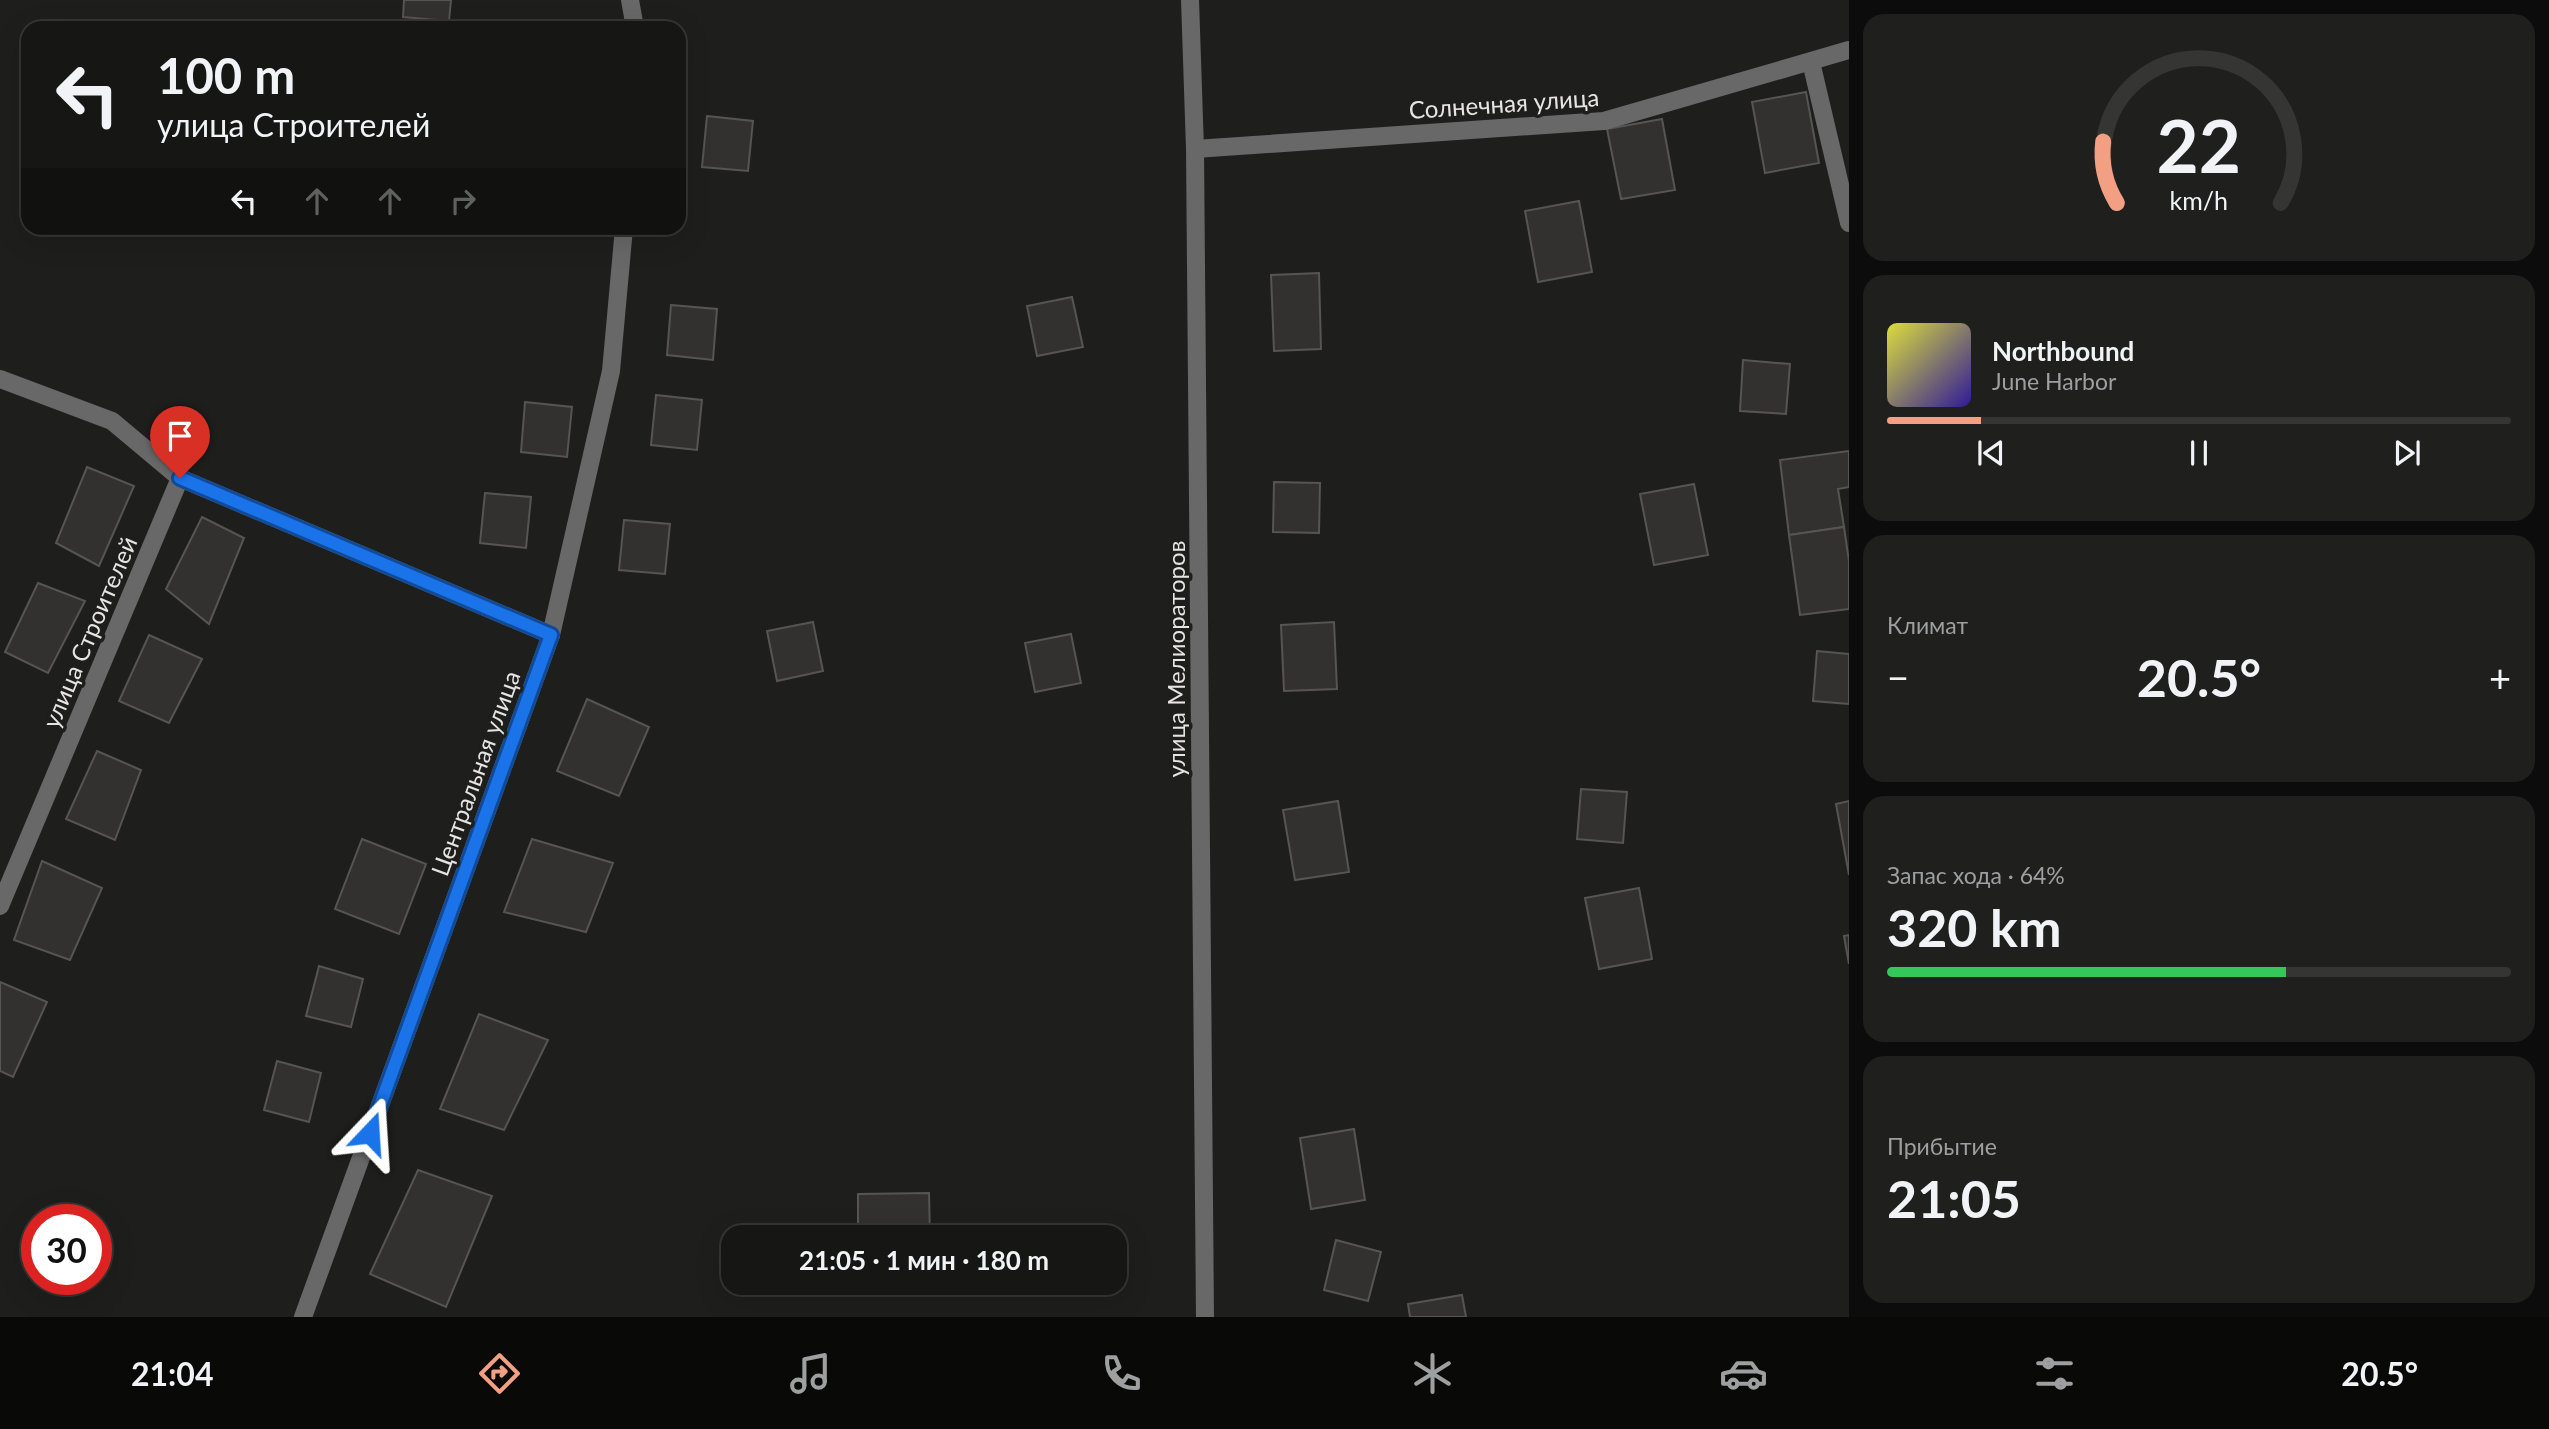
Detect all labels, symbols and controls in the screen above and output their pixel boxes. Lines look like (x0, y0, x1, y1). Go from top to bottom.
text: 100 m (157, 46, 295, 104)
icon: left (42, 49, 133, 140)
street label: Солнечная улица (1408, 82, 1600, 124)
text: 22 (2157, 102, 2241, 190)
text: улица Строителей (157, 105, 430, 144)
icon: left (225, 182, 263, 220)
icon: ahead (298, 182, 336, 220)
icon: ahead (371, 182, 409, 220)
icon: right (444, 182, 482, 220)
text: km/h (2170, 185, 2228, 215)
text: Northbound (1992, 335, 2134, 367)
text: June Harbor (1992, 367, 2116, 395)
pin (150, 406, 210, 478)
icon: arrive (161, 417, 199, 455)
icon: previous (1972, 434, 2010, 472)
icon: pause (2180, 434, 2218, 472)
icon: next (2388, 434, 2426, 472)
street label: улица Строителей (36, 532, 142, 732)
street label: улица Мелиораторов (1161, 540, 1190, 778)
text: Климат (1887, 611, 1968, 639)
text: 20.5° (2137, 646, 2261, 708)
text: − (1887, 654, 1909, 700)
text: + (2489, 654, 2511, 700)
street label: Центральная улица (424, 666, 526, 880)
text: Запас хода · 64% (1887, 861, 2065, 889)
text: 320 km (1887, 896, 2061, 958)
position arrow (333, 1096, 407, 1170)
text: Прибытие (1887, 1132, 1997, 1160)
text: 21:05 (1887, 1167, 2021, 1229)
speed limit sign: 30 (21, 1204, 112, 1295)
text: 21:05 · 1 мин · 180 m (799, 1244, 1049, 1276)
icon: directions (475, 1349, 524, 1398)
icon: music (786, 1349, 835, 1398)
icon: phone (1097, 1349, 1146, 1398)
icon: climate (1408, 1349, 1457, 1398)
icon: car (1719, 1349, 1768, 1398)
icon: filters (2030, 1349, 2079, 1398)
text: 21:04 (131, 1354, 213, 1393)
text: 20.5° (2341, 1354, 2418, 1393)

